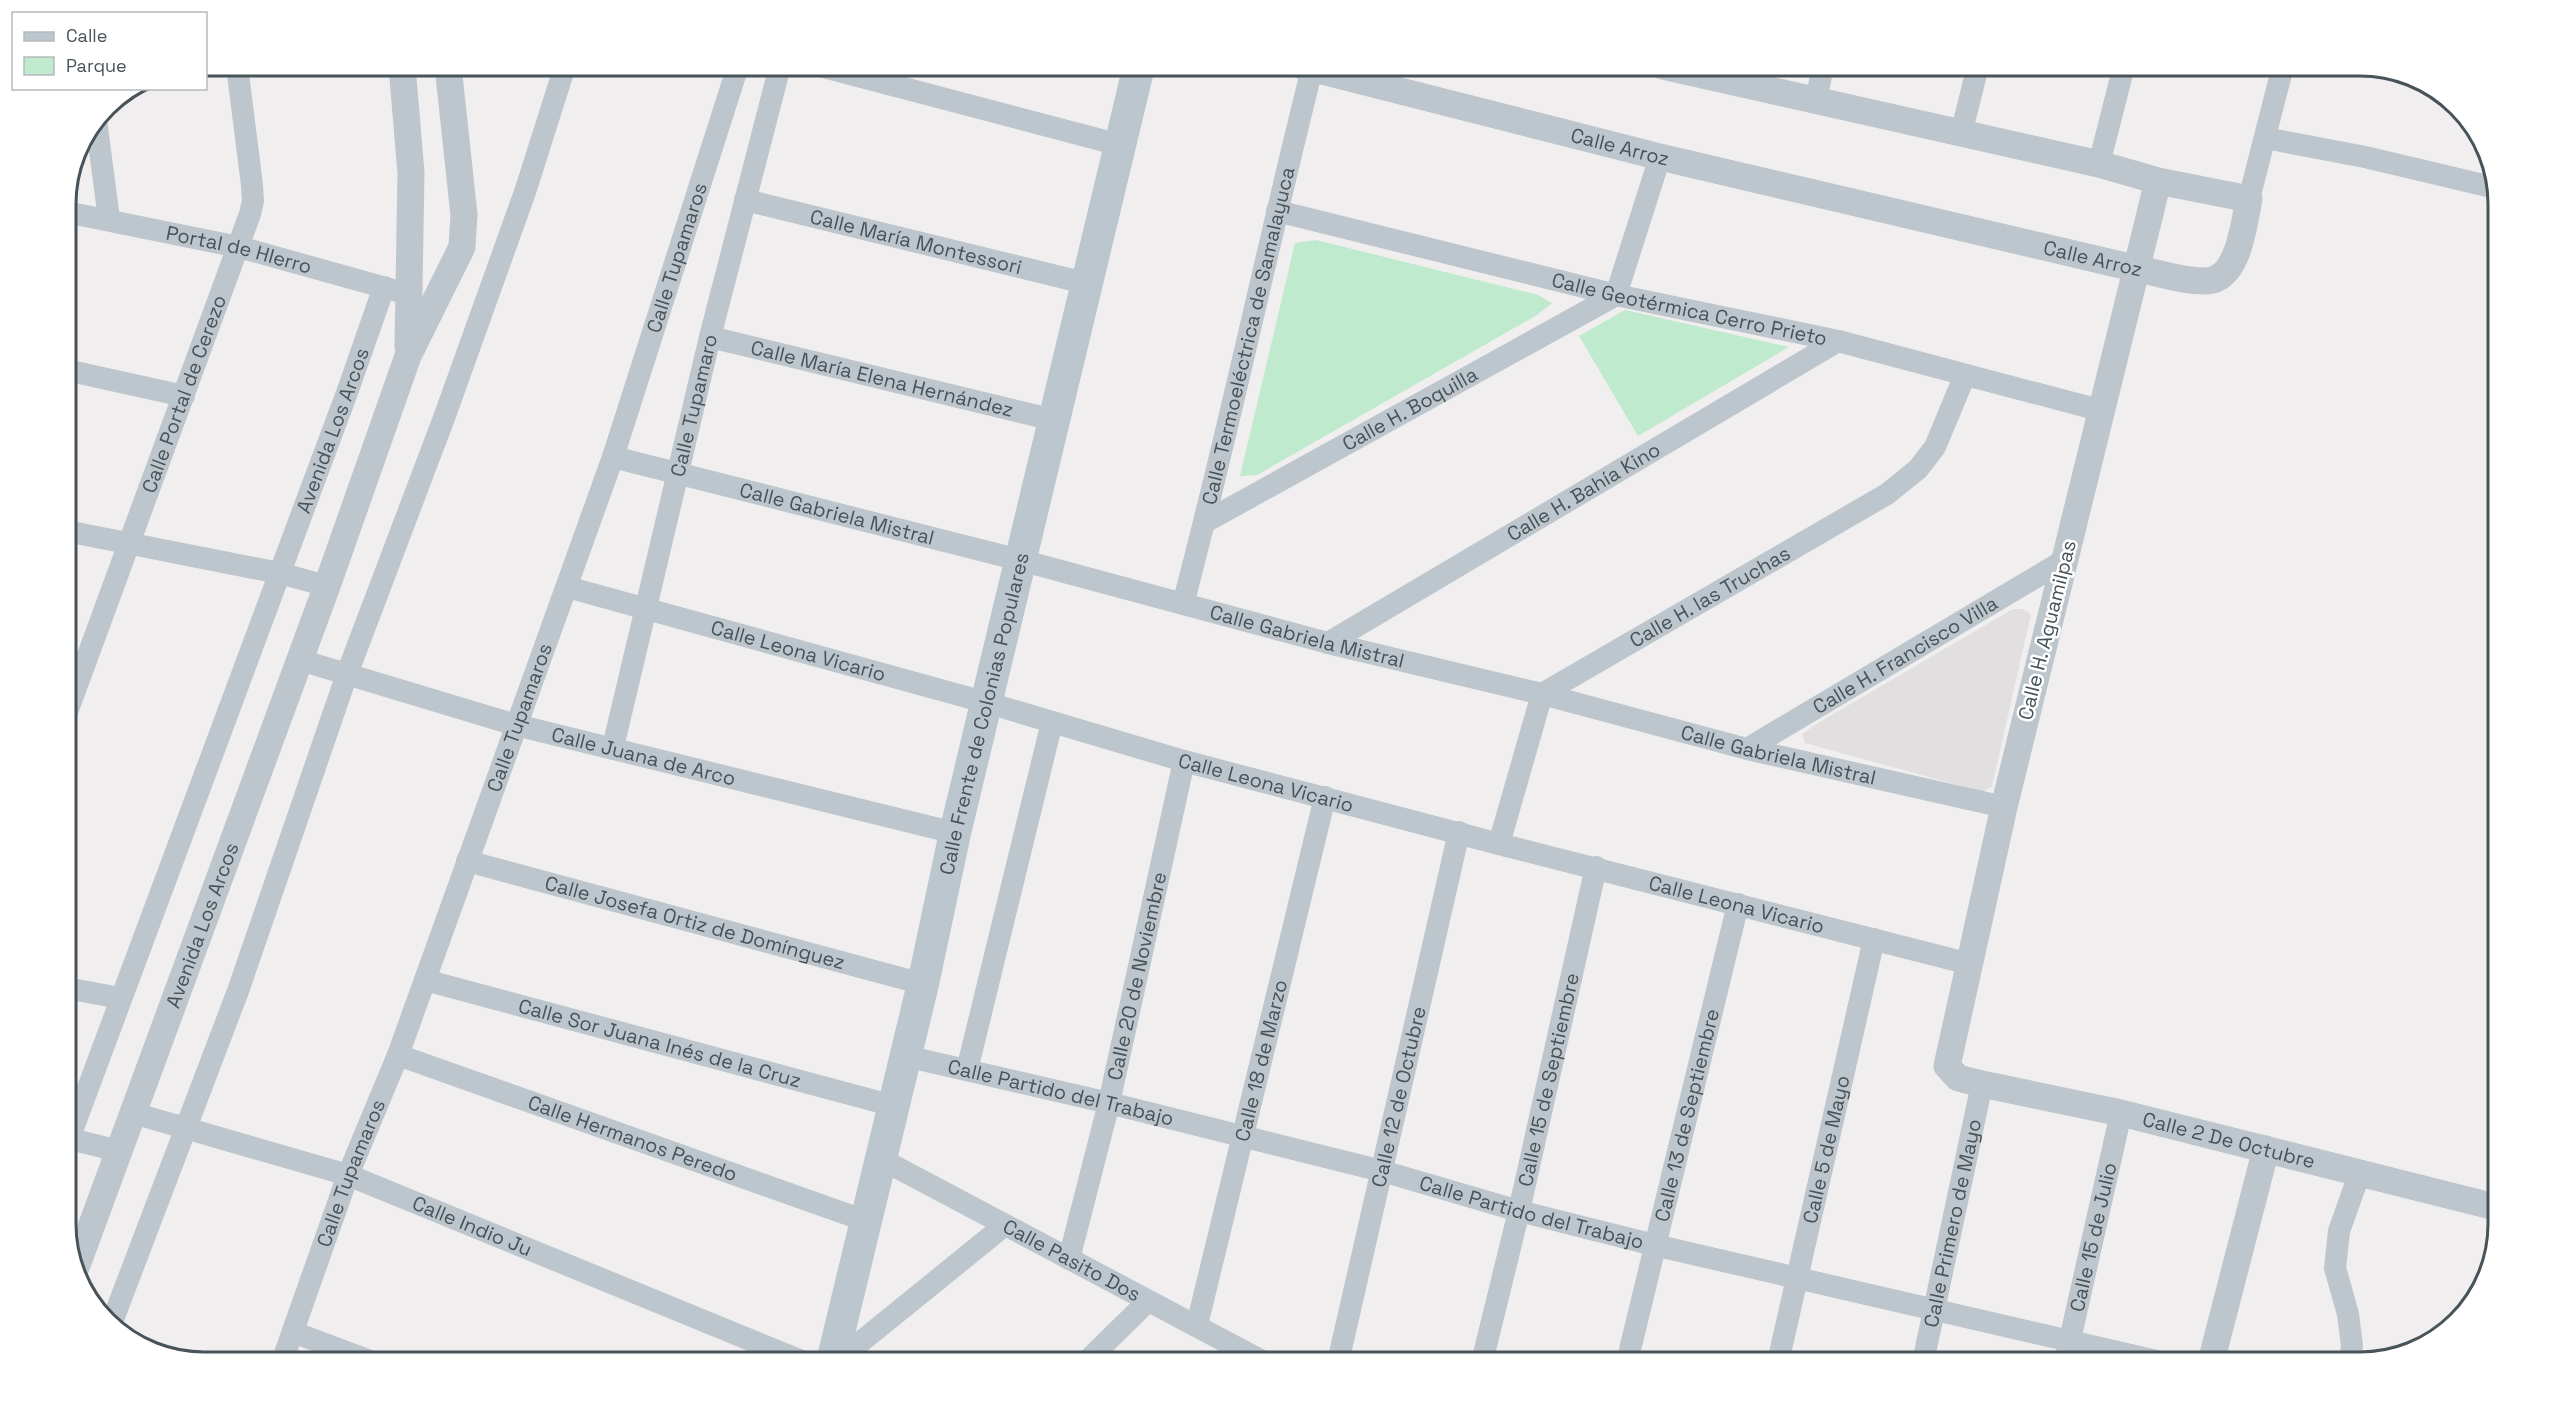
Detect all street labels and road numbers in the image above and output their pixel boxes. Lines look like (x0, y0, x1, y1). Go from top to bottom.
street label: Calle Arroz (1568, 122, 1672, 172)
street label: Calle Termoeléctrica de Samalayuca (1196, 164, 1301, 507)
street label: Calle Tupamaros (641, 179, 713, 336)
street label: Calle María Montessori (807, 203, 1025, 280)
street label: Portal de HIerro (164, 220, 315, 280)
street label: Calle Arroz (2041, 234, 2145, 283)
street label: Calle Geotérmica Cerro Prieto (1549, 267, 1830, 351)
street label: Calle Portal de Cerezo (136, 291, 232, 497)
street label: Calle Tupamaro (664, 332, 723, 479)
street label: Calle María Elena Hernández (748, 334, 1016, 423)
street label: Avenida Los Arcos (290, 344, 375, 517)
street label: Calle H. Boquilla (1338, 361, 1482, 457)
street label: Calle H. Bahía Kino (1502, 436, 1665, 547)
street label: Calle Gabriela Mistral (737, 477, 937, 551)
street label: Calle H. Aguamilpas (2012, 537, 2082, 723)
street label: Calle H. las Truchas (1625, 540, 1795, 654)
street label: Calle Frente de Colonias Populares (933, 550, 1035, 877)
street label: Calle H. Francisco Villa (1808, 590, 2002, 720)
street label: Calle Gabriela Mistral (1207, 599, 1407, 674)
street label: Calle Leona Vicario (708, 614, 889, 687)
street label: Calle Tupamaros (481, 640, 558, 795)
street label: Calle Gabriela Mistral (1678, 719, 1879, 791)
street label: Calle Juana de Arco (549, 721, 738, 792)
street label: Calle Leona Vicario (1176, 747, 1357, 818)
street label: Avenida Los Arcos (160, 839, 244, 1012)
street label: Calle 20 de Noviembre (1101, 869, 1172, 1083)
street label: Calle Josefa Ortiz de Domínguez (542, 870, 848, 975)
street label: Calle Leona Vicario (1646, 870, 1827, 939)
street label: Calle 15 de Septiembre (1512, 970, 1585, 1189)
street label: Calle 18 de Marzo (1229, 977, 1293, 1144)
street label: Calle Sor Juana Inés de la Cruz (515, 993, 804, 1093)
street label: Calle 12 de Octubre (1365, 1004, 1432, 1190)
street label: Calle 13 de Septiembre (1648, 1006, 1725, 1224)
street label: Calle Partido del Trabajo (945, 1053, 1177, 1132)
street label: Calle 5 de Mayo (1797, 1073, 1856, 1226)
street label: Calle Hermanos Peredo (524, 1089, 741, 1187)
street label: Calle Tupamaros (311, 1095, 391, 1250)
street label: Calle 2 De Octubre (2140, 1106, 2318, 1174)
street label: Calle Primero de Mayo (1918, 1116, 1987, 1330)
street label: Calle 15 de Julio (2064, 1160, 2122, 1314)
street label: Calle Partido del Trabajo (1416, 1170, 1647, 1255)
street label: Calle Indio Ju (408, 1190, 536, 1262)
street label: Calle Pasito Dos (998, 1213, 1145, 1307)

